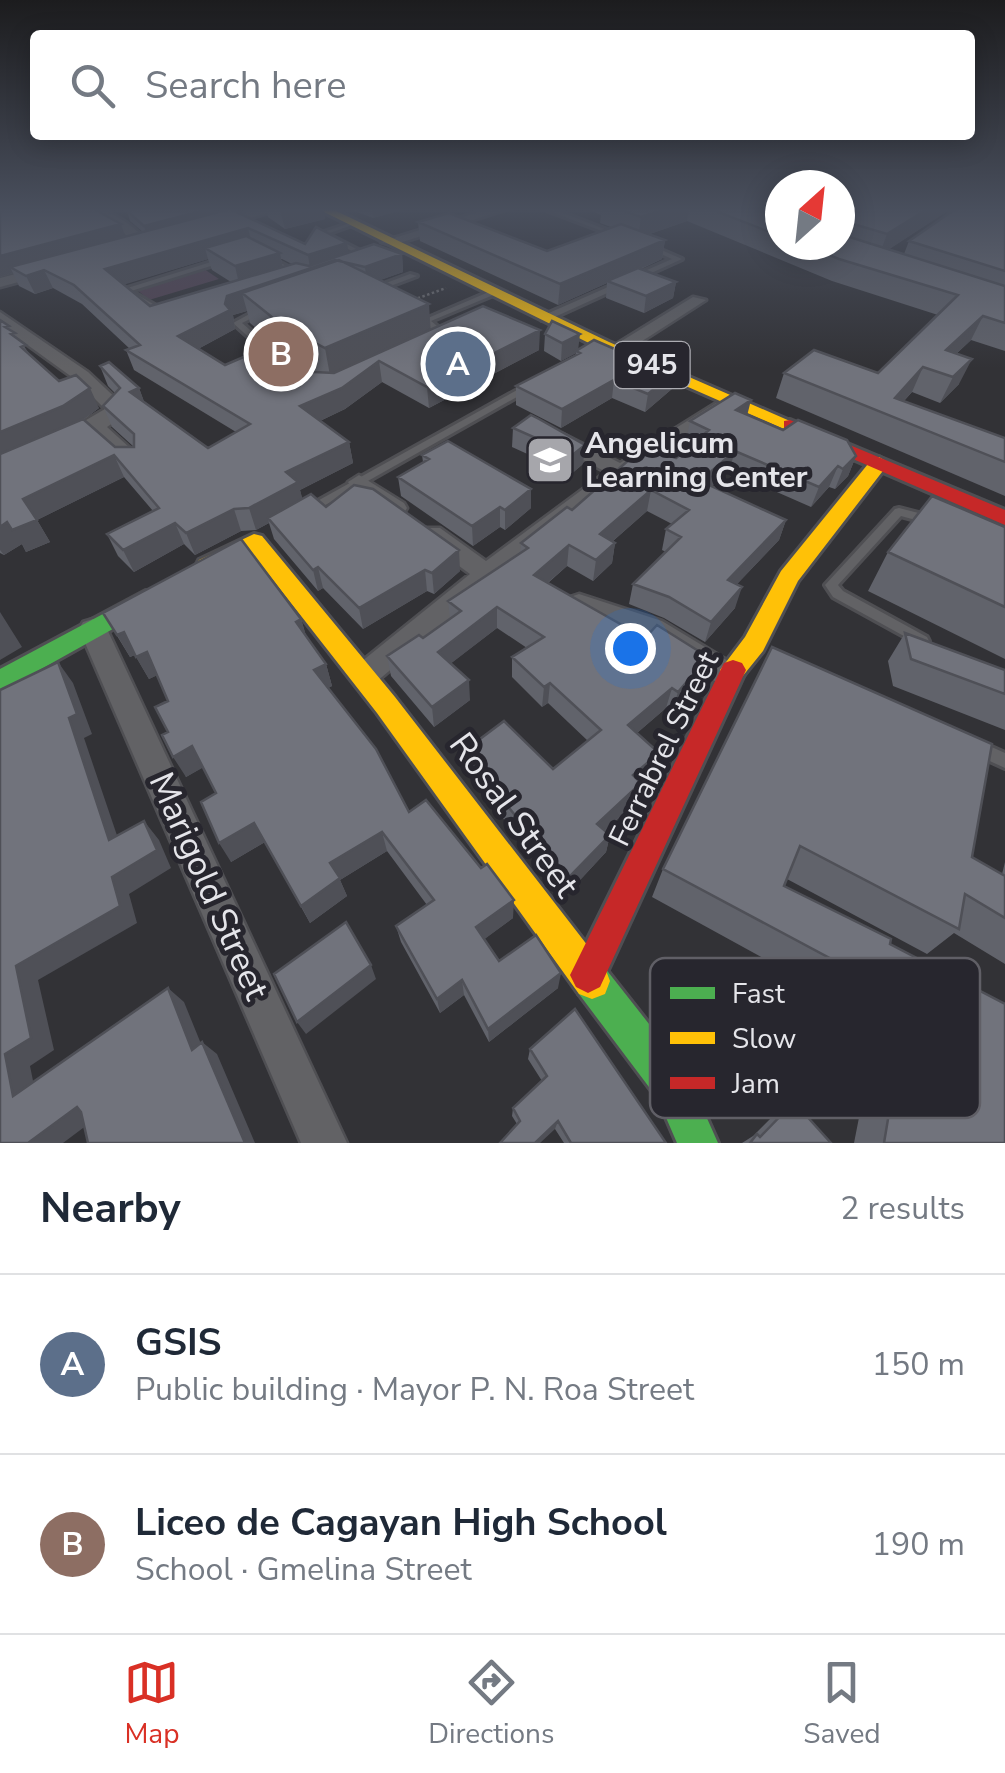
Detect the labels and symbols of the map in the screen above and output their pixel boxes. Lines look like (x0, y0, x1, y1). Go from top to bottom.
north arrow (765, 170, 855, 260)
pin: B (248, 316, 314, 392)
pin: A (426, 326, 490, 402)
road number: 945 (614, 342, 690, 388)
place label: Angelicum Learning Center (585, 423, 808, 498)
school or university icon: Angelicum Learning Center (524, 434, 576, 486)
your location (605, 623, 656, 674)
street label: Ferrabrel Street (599, 645, 729, 853)
street label: Rosal Street (438, 723, 590, 907)
street label: Marigold Street (138, 765, 280, 1008)
legend (650, 958, 980, 1118)
text: Fast (732, 975, 785, 1013)
text: Slow (732, 1020, 796, 1058)
text: Jam (731, 1065, 780, 1103)

